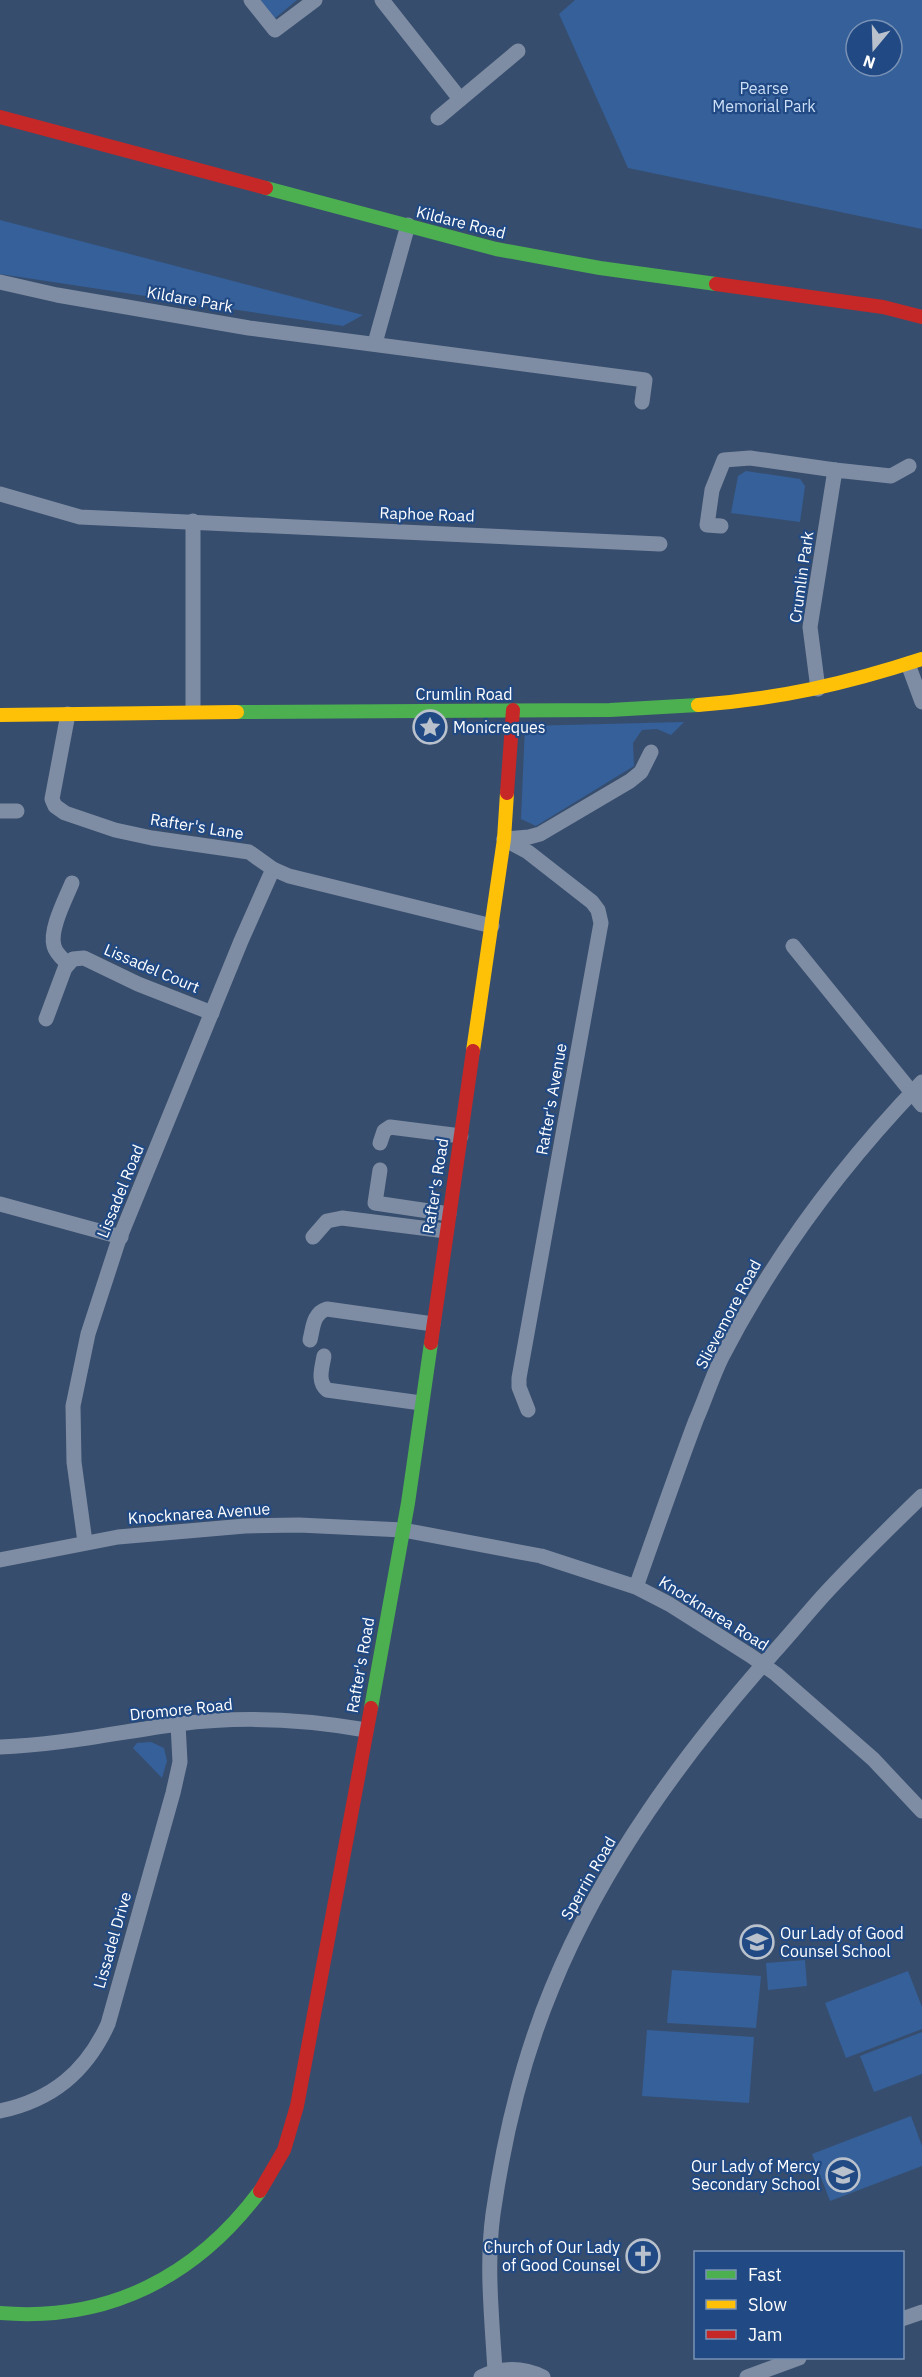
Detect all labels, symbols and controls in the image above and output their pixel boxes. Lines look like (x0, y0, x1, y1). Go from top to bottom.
north arrow (844, 18, 904, 78)
text: N (860, 51, 878, 74)
park label: Pearse Memorial Park (712, 78, 816, 116)
street label: Kildare Road (414, 201, 508, 243)
street label: Kildare Park (145, 282, 235, 317)
street label: Raphoe Road (379, 502, 475, 526)
street label: Crumlin Park (785, 529, 817, 624)
street label: Crumlin Road (416, 684, 512, 704)
place icon: Monicreques (412, 709, 448, 745)
place label: Monicreques (453, 717, 546, 737)
street label: Rafter's Lane (149, 809, 245, 843)
street label: Lissadel Court (101, 939, 203, 997)
street label: Rafter's Avenue (531, 1041, 571, 1157)
street label: Rafter's Road (418, 1137, 452, 1235)
street label: Lissadel Road (92, 1141, 148, 1241)
street label: Slievemore Road (691, 1256, 765, 1372)
street label: Knocknarea Avenue (127, 1498, 271, 1528)
street label: Knocknarea Road (655, 1571, 773, 1655)
street label: Rafter's Road (342, 1616, 378, 1714)
street label: Dromore Road (128, 1694, 234, 1724)
street label: Sperrin Road (556, 1833, 620, 1923)
street label: Lissadel Drive (89, 1889, 135, 1991)
place label: Our Lady of Good Counsel School (780, 1923, 904, 1961)
school or university icon: Our Lady of Good Counsel School (739, 1924, 775, 1960)
place label: Our Lady of Mercy Secondary School (691, 2156, 820, 2194)
school or university icon: Our Lady of Mercy Secondary School (825, 2157, 861, 2193)
place label: Church of Our Lady of Good Counsel (483, 2237, 620, 2275)
church icon: Church of Our Lady of Good Counsel (625, 2238, 661, 2274)
legend (694, 2251, 904, 2359)
text: Fast (748, 2263, 782, 2286)
text: Slow (748, 2293, 787, 2316)
text: Jam (748, 2323, 783, 2346)

